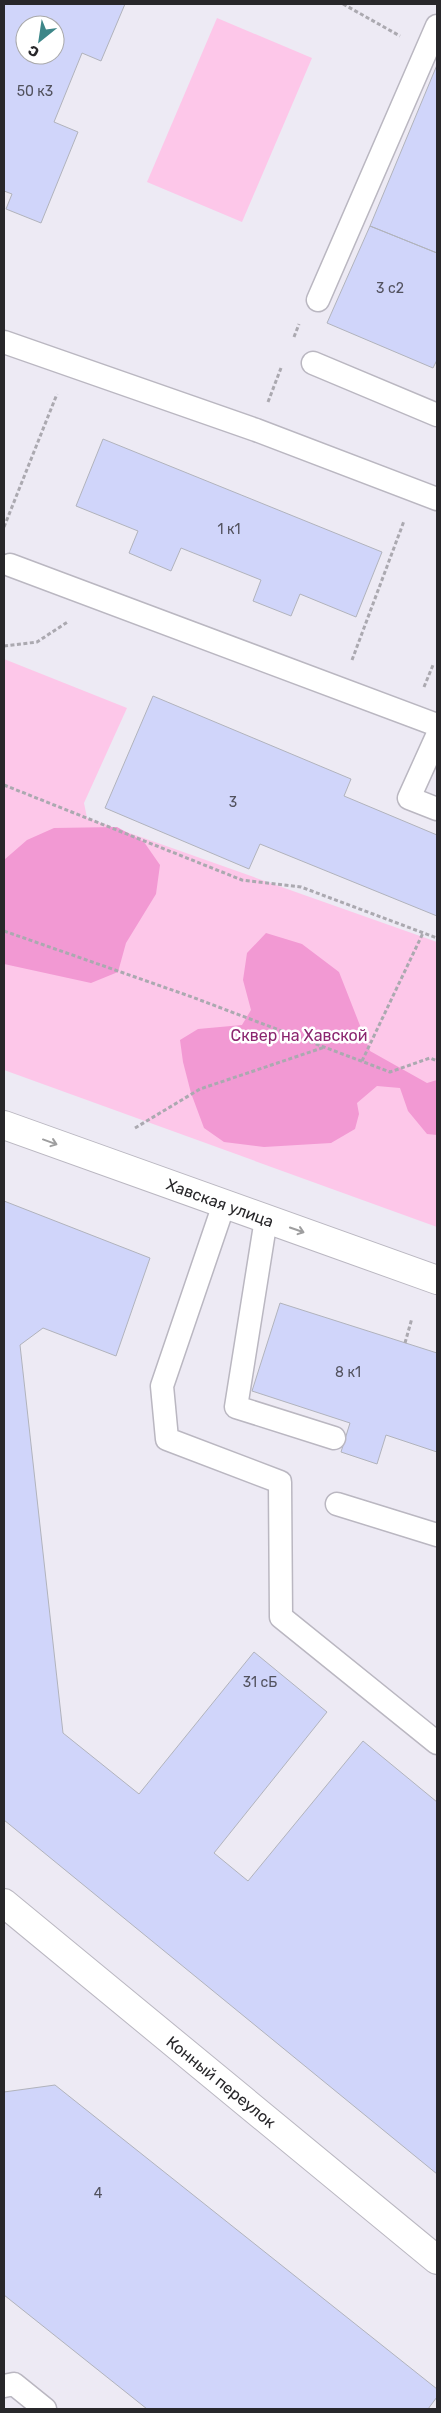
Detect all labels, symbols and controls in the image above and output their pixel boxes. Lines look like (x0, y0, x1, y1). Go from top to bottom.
north arrow (15, 15, 65, 65)
text: С (25, 41, 42, 61)
house number: 50 к3 (17, 83, 53, 100)
house number: 3 с2 (376, 280, 404, 297)
house number: 1 к1 (218, 521, 240, 538)
house number: 3 (229, 794, 237, 811)
park label: Сквер на Хавской (230, 1026, 368, 1045)
one-way arrow (41, 1138, 57, 1147)
street label: Хавская улица (164, 1175, 276, 1231)
one-way arrow (288, 1226, 304, 1235)
house number: 8 к1 (335, 1364, 361, 1381)
house number: 31 сБ (243, 1674, 277, 1691)
street label: Конный переулок (162, 2032, 280, 2132)
house number: 4 (94, 2185, 103, 2202)

